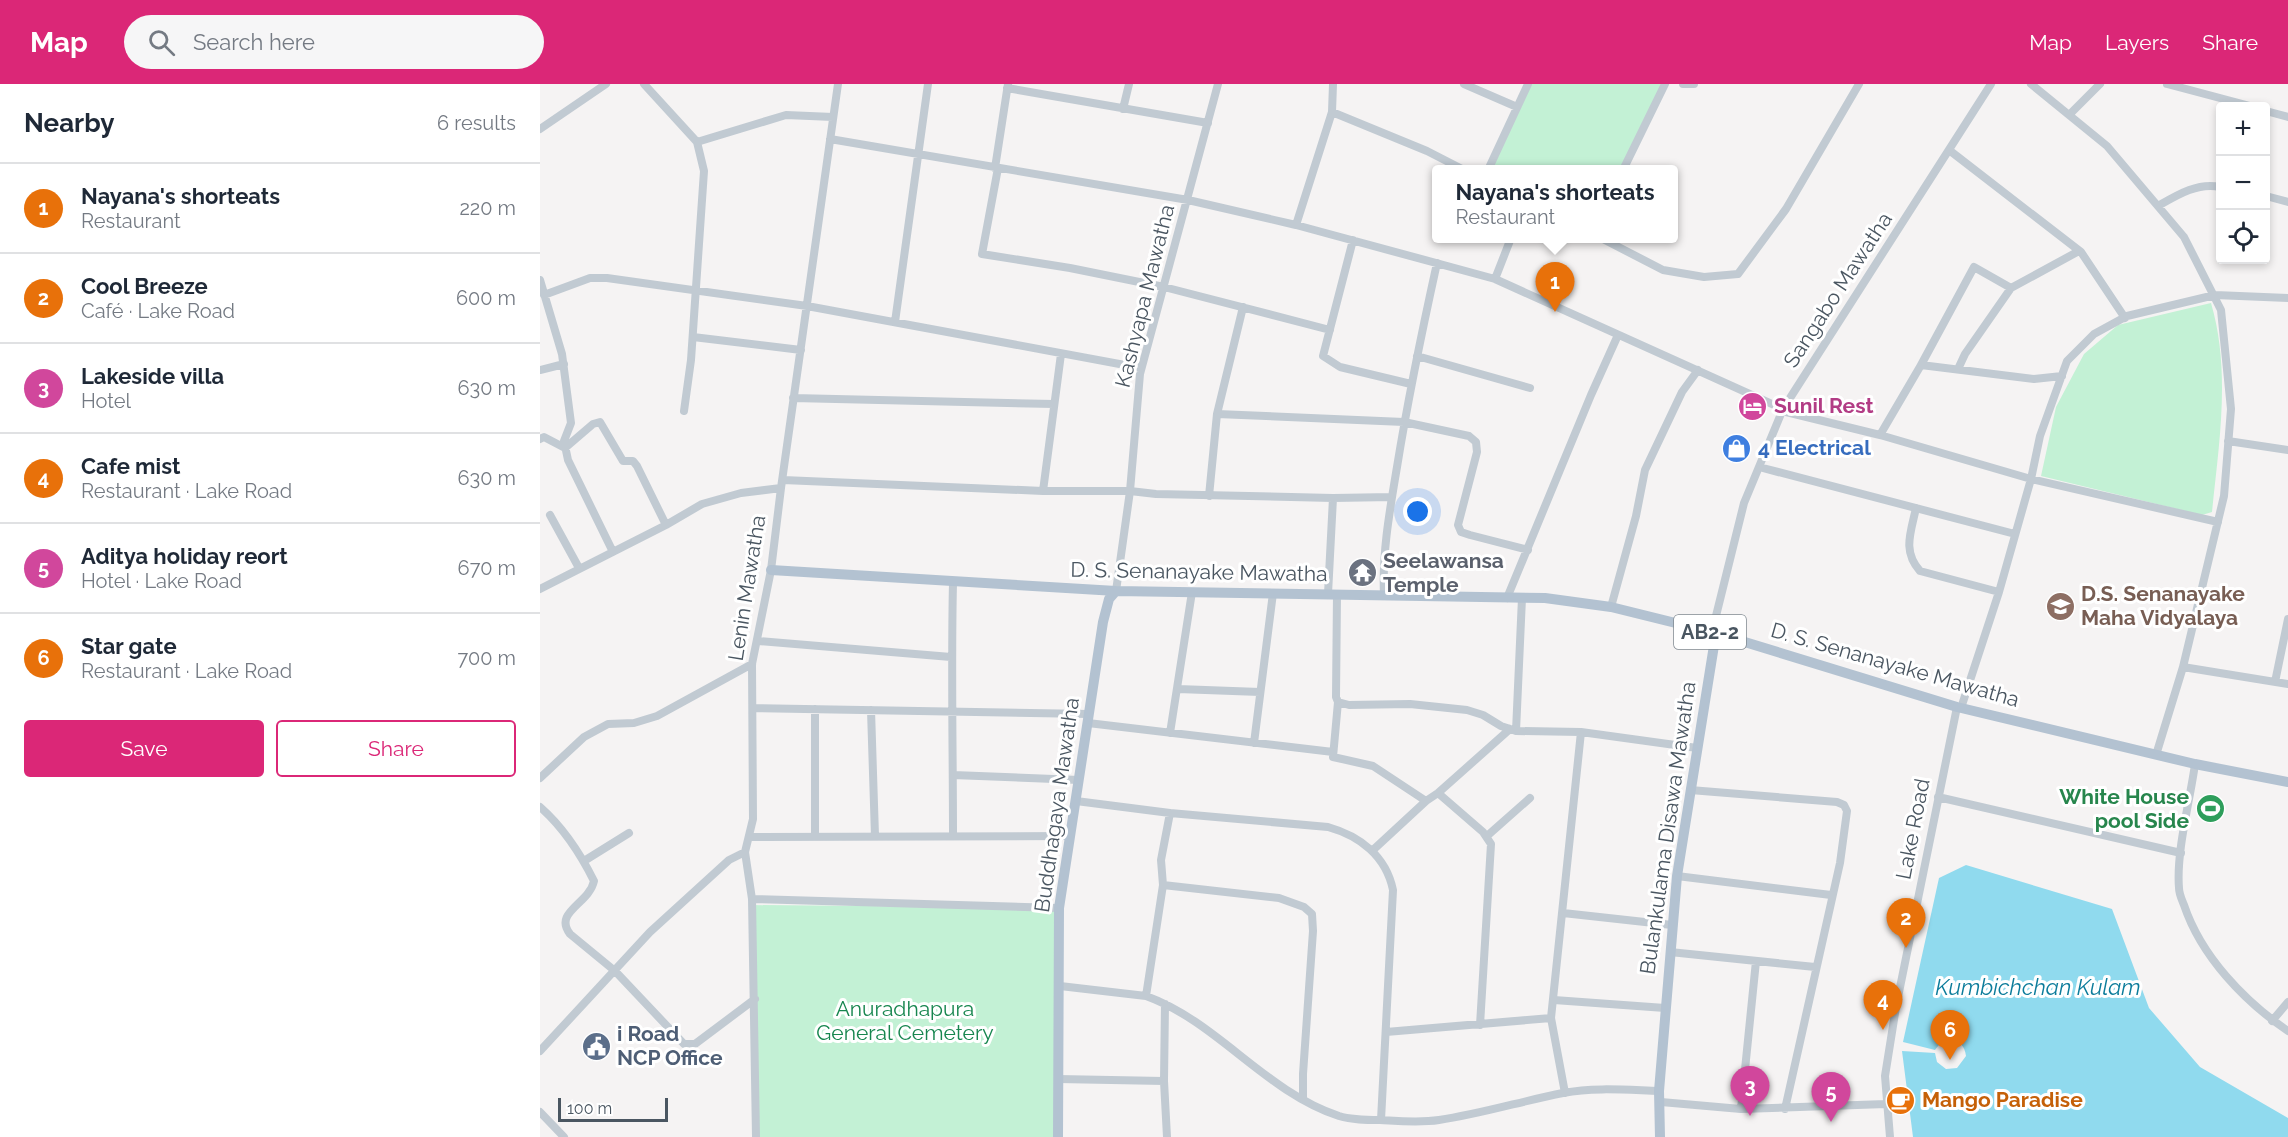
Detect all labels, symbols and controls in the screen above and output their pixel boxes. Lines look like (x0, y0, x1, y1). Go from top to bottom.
search box (124, 15, 544, 69)
text: Map (30, 26, 88, 59)
icon: search (145, 26, 178, 59)
text: Search here (193, 29, 315, 55)
text: Map (2029, 30, 2072, 55)
text: Layers (2105, 30, 2169, 55)
text: Share (2202, 30, 2258, 55)
map controls (2216, 102, 2270, 264)
button: + (2216, 102, 2270, 156)
text: Nearby (24, 108, 114, 138)
text: 6 results (437, 111, 516, 135)
button: − (2216, 156, 2270, 210)
popup (1432, 165, 1678, 243)
text: Nayana's shorteats (1455, 179, 1655, 205)
text: Nayana's shorteats (81, 183, 280, 209)
text: 1 (39, 196, 48, 220)
text: 220 m (459, 196, 516, 220)
street label: Kashyapa Mawatha (1110, 202, 1179, 390)
text: Restaurant (1455, 205, 1555, 229)
street label: Sangabo Mawatha (1778, 207, 1897, 372)
text: Restaurant (81, 209, 181, 233)
button: locate (2216, 210, 2270, 264)
pin: 1 (1536, 262, 1574, 312)
text: Cool Breeze (81, 273, 208, 299)
text: 2 (38, 286, 49, 310)
text: 600 m (456, 286, 516, 310)
text: Café · Lake Road (81, 299, 235, 323)
text: Lakeside villa (81, 363, 224, 389)
text: 3 (38, 376, 49, 400)
text: 630 m (458, 376, 516, 400)
text: Hotel (81, 389, 131, 413)
hotel icon: Sunil Rest (1737, 390, 1769, 422)
place label: Sunil Rest (1774, 393, 1874, 418)
shop icon: 4 Electrical (1721, 432, 1753, 464)
place label: 4 Electrical (1758, 435, 1871, 460)
text: Cafe mist (81, 453, 180, 479)
text: 4 (38, 466, 49, 490)
text: 630 m (458, 466, 516, 490)
text: Restaurant · Lake Road (81, 479, 292, 503)
your location (1403, 497, 1432, 526)
street label: Lenin Mawatha (723, 513, 770, 663)
text: Aditya holiday reort (81, 543, 288, 569)
place label: Seelawansa Temple (1383, 548, 1504, 597)
text: 5 (38, 556, 49, 580)
text: 670 m (458, 556, 516, 580)
street label: D. S. Senanayake Mawatha (1070, 557, 1328, 586)
temple icon: Seelawansa Temple (1346, 557, 1378, 589)
text: Hotel · Lake Road (81, 569, 242, 593)
place label: D.S. Senanayake Maha Vidyalaya (2081, 581, 2245, 630)
school or university icon: D.S. Senanayake Maha Vidyalaya (2044, 590, 2076, 622)
road number: AB2-2 (1674, 615, 1746, 649)
street label: D. S. Senanayake Mawatha (1768, 617, 2022, 712)
text: Star gate (81, 633, 177, 659)
text: 6 (37, 646, 50, 670)
text: 700 m (457, 646, 516, 670)
text: Restaurant · Lake Road (81, 659, 292, 683)
street label: Bulankulama Disawa Mawatha (1635, 680, 1700, 976)
street label: Buddhagaya Mawatha (1029, 696, 1084, 914)
button: Save (24, 720, 264, 777)
button: Share (276, 720, 516, 777)
street label: Lake Road (1890, 776, 1935, 882)
place label: White House pool Side (2059, 784, 2189, 833)
sports icon: White House pool Side (2194, 793, 2226, 825)
pin: 2 (1886, 898, 1926, 948)
water label: Kumbichchan Kulam (1935, 974, 2141, 1000)
pin: 4 (1864, 980, 1902, 1030)
park label: Anuradhapura General Cemetery (816, 996, 994, 1045)
pin: 6 (1930, 1010, 1970, 1060)
place label: i Road NCP Office (617, 1021, 723, 1070)
public building icon: i Road NCP Office (580, 1030, 612, 1062)
pin: 3 (1730, 1066, 1770, 1116)
pin: 5 (1812, 1072, 1850, 1122)
cafe icon: Mango Paradise (1885, 1084, 1917, 1116)
place label: Mango Paradise (1922, 1087, 2083, 1112)
scale bar (558, 1095, 668, 1122)
text: 100 m (567, 1099, 612, 1118)

